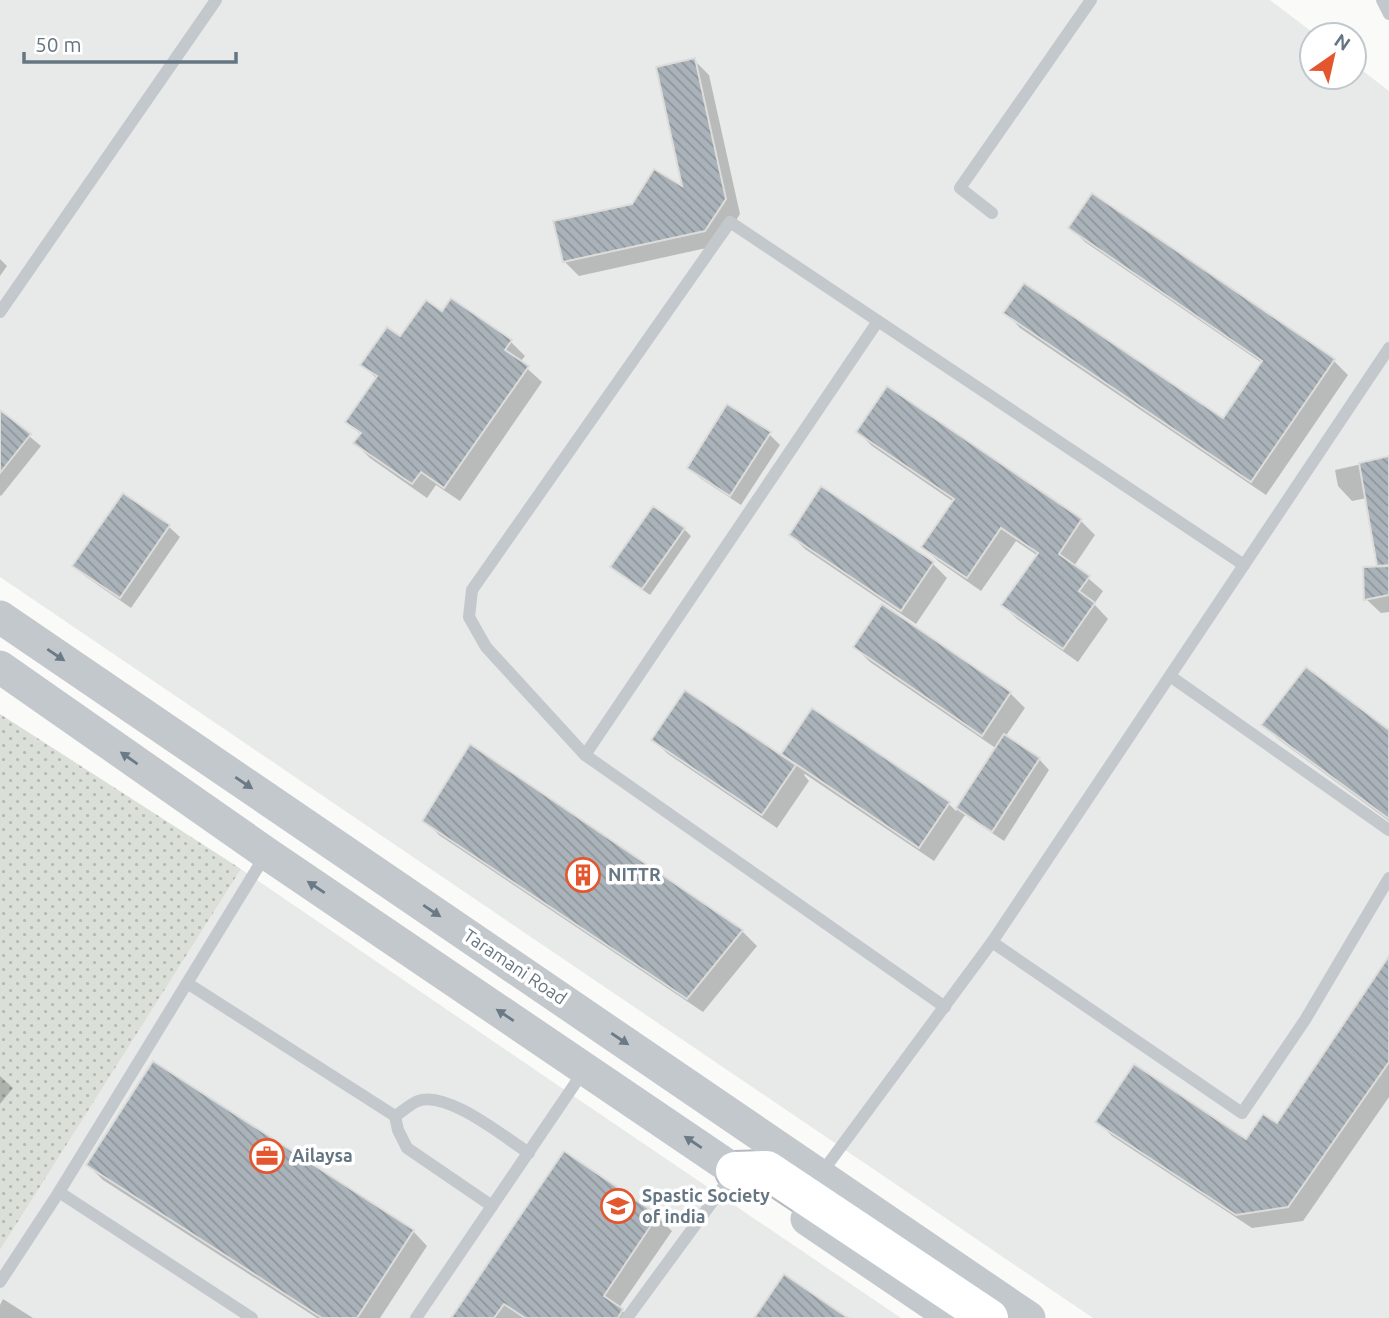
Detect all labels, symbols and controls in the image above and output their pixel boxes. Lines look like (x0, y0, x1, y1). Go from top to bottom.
scale bar (24, 21, 236, 65)
north arrow (1298, 21, 1368, 91)
text: N (1330, 29, 1355, 55)
text: 50 m (35, 32, 82, 56)
one-way arrow (47, 648, 66, 661)
one-way arrow (120, 751, 138, 765)
one-way arrow (235, 776, 254, 789)
building icon: NITTR (564, 856, 602, 894)
place label: NITTR (608, 864, 661, 884)
one-way arrow (307, 881, 326, 894)
one-way arrow (423, 904, 442, 917)
street label: Taramani Road (460, 924, 571, 1008)
one-way arrow (496, 1008, 514, 1022)
one-way arrow (611, 1033, 630, 1046)
one-way arrow (684, 1135, 702, 1149)
office icon: Ailaysa (248, 1137, 286, 1175)
place label: Ailaysa (292, 1145, 353, 1165)
place label: Spastic Society of india (642, 1185, 770, 1226)
school or university icon: Spastic Society of india (599, 1187, 637, 1225)

